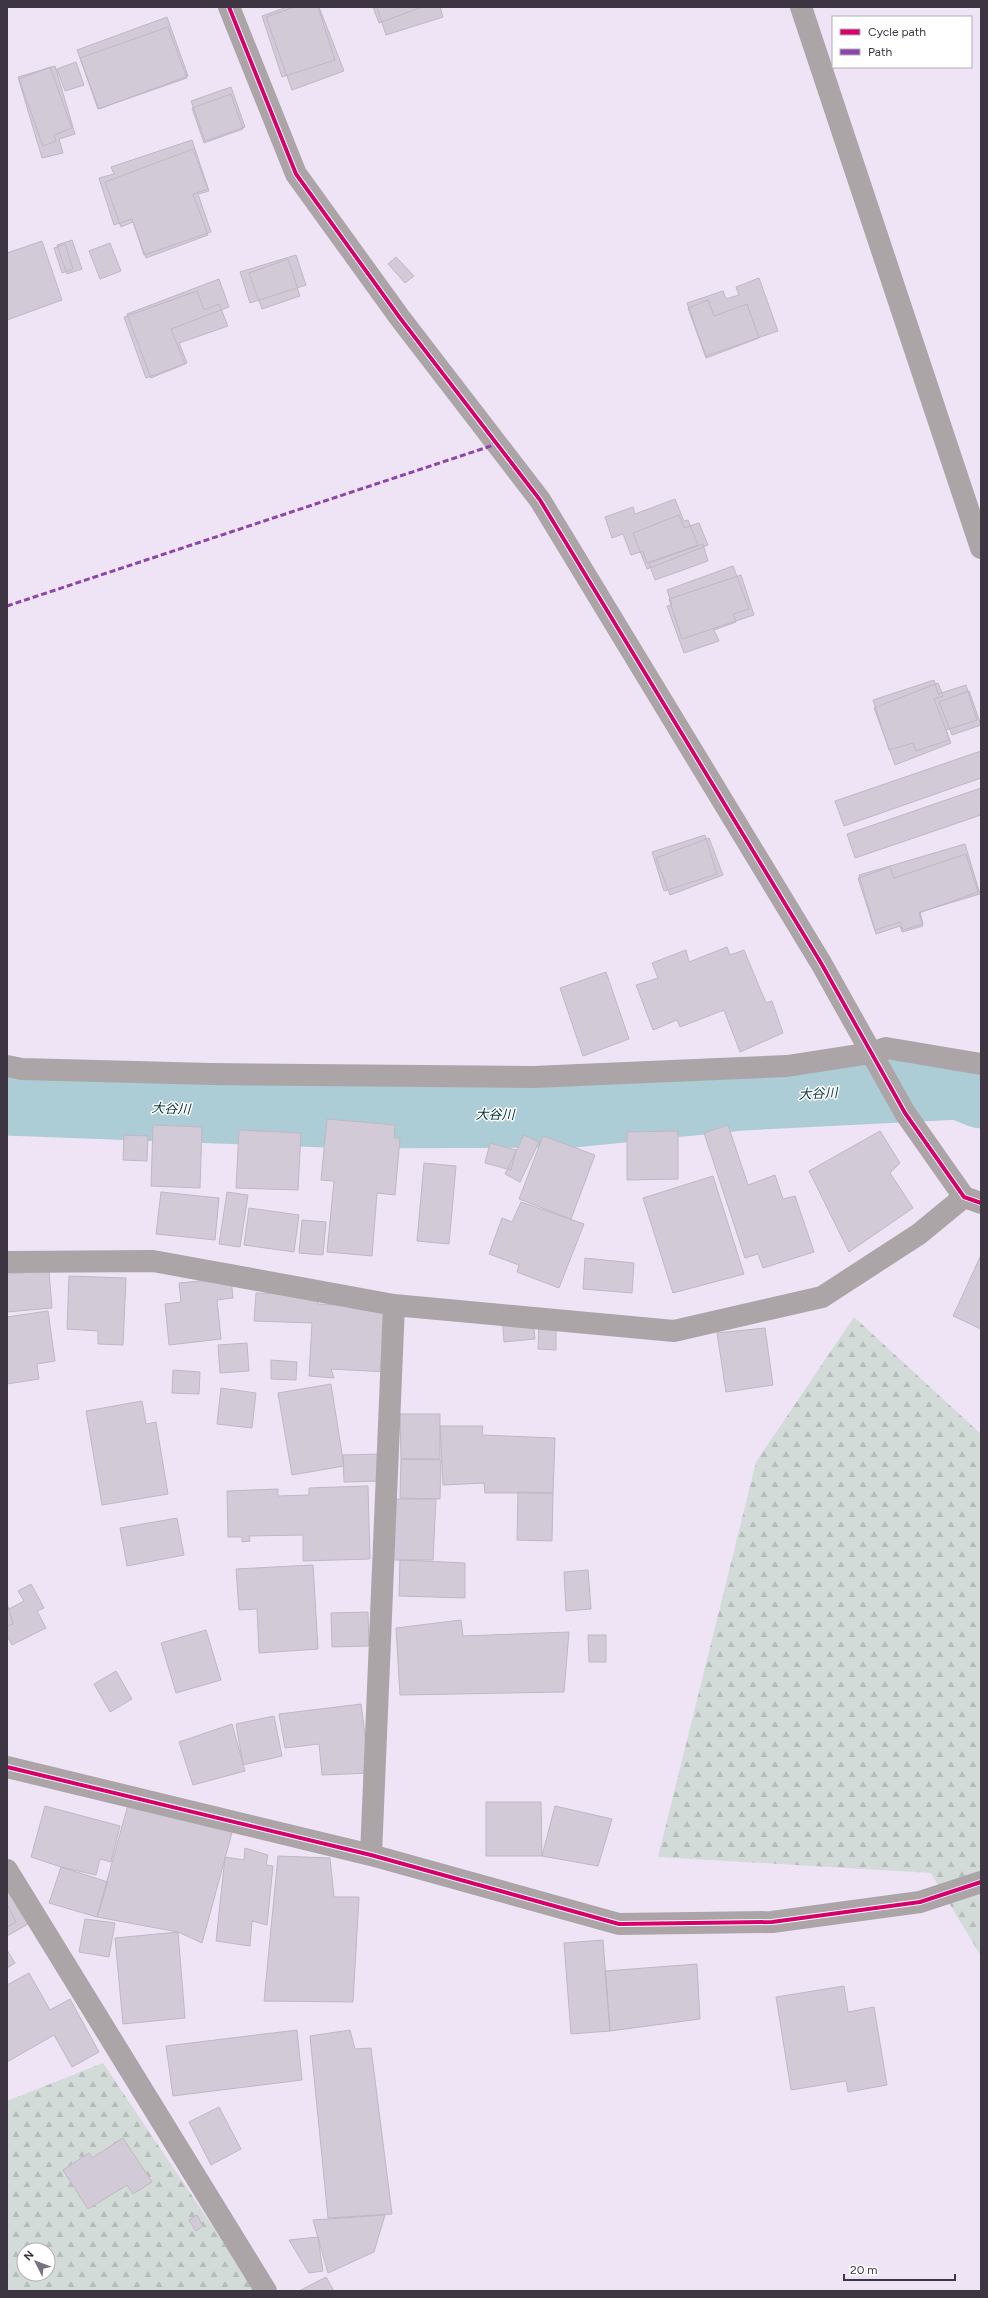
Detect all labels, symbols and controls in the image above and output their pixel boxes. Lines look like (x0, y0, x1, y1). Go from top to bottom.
legend (832, 16, 972, 68)
text: Cycle path (868, 25, 926, 39)
text: Path (868, 45, 892, 59)
water label: 大谷川 (798, 1085, 840, 1102)
water label: 大谷川 (151, 1100, 193, 1117)
water label: 大谷川 (475, 1107, 516, 1122)
north arrow (16, 2242, 56, 2282)
text: N (21, 2248, 37, 2263)
scale bar (844, 2256, 955, 2282)
text: 20 m (850, 2263, 878, 2277)

